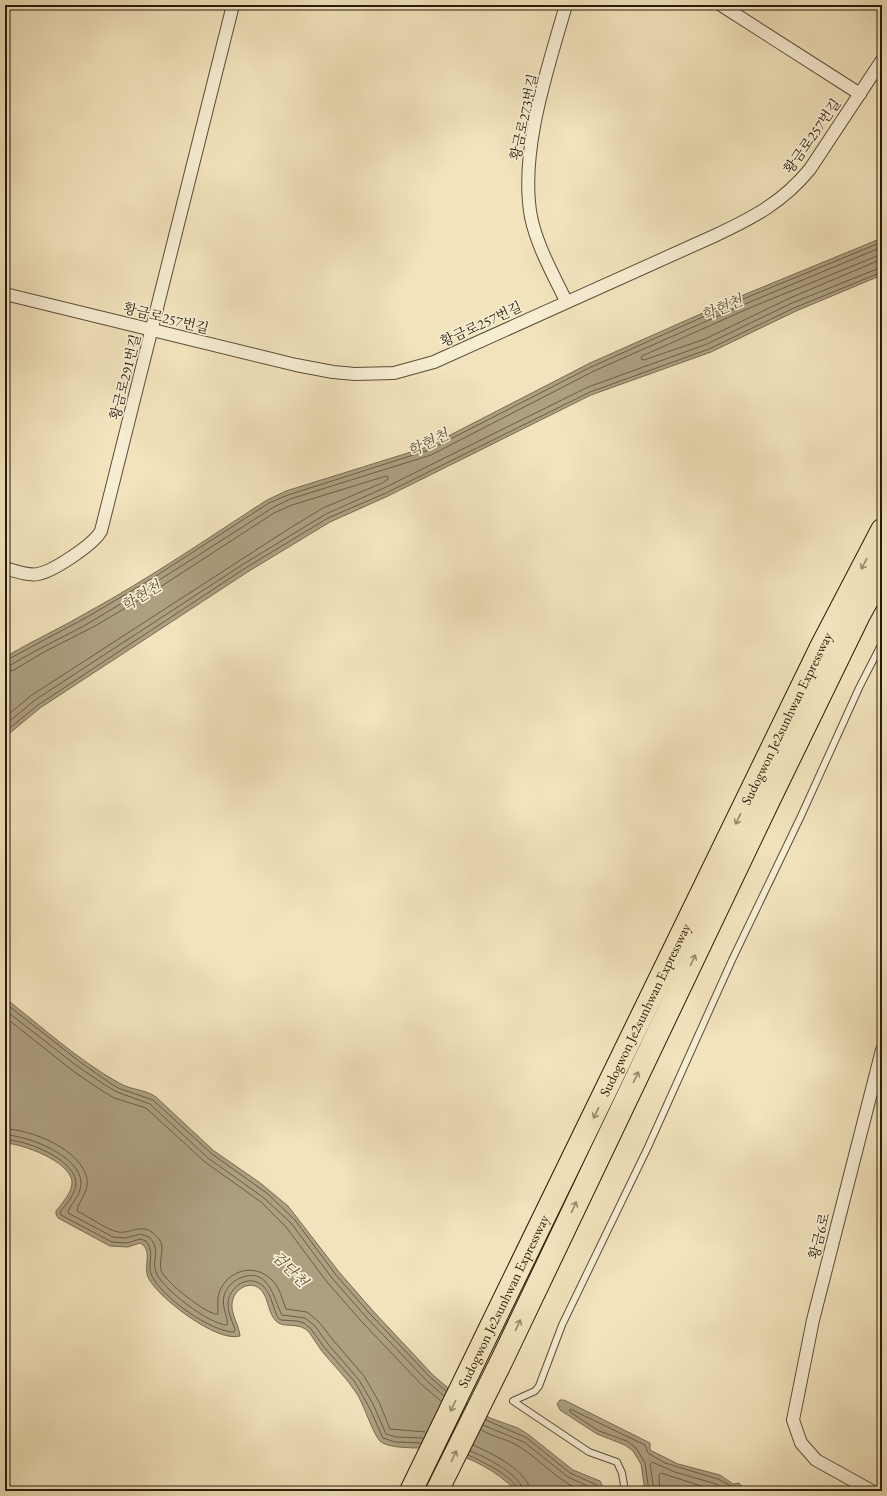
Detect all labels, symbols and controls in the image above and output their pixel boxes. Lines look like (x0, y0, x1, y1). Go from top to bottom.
street label: 황금로273번길 (506, 72, 542, 162)
street label: 황금로257번길 (779, 95, 845, 177)
water label: 학현천 (698, 290, 747, 325)
street label: 황금로257번길 (437, 297, 525, 351)
street label: 황금로257번길 (121, 299, 211, 337)
street label: 황금로291번길 (106, 332, 144, 422)
water label: 학현천 (404, 424, 453, 461)
one-way arrow (859, 558, 867, 570)
water label: 학현천 (117, 575, 165, 615)
street label: Sudogwon Je2sunhwan Expressway (737, 628, 837, 808)
one-way arrow (734, 813, 741, 825)
street label: Sudogwon Je2sunhwan Expressway (595, 920, 695, 1099)
one-way arrow (690, 955, 697, 967)
one-way arrow (633, 1072, 640, 1084)
one-way arrow (592, 1106, 599, 1118)
one-way arrow (571, 1201, 578, 1213)
street label: 황금6로 (805, 1210, 834, 1261)
street label: Sudogwon Je2sunhwan Expressway (454, 1211, 553, 1391)
water label: 검단천 (268, 1247, 314, 1292)
one-way arrow (515, 1319, 522, 1331)
one-way arrow (449, 1399, 456, 1411)
one-way arrow (451, 1450, 458, 1462)

